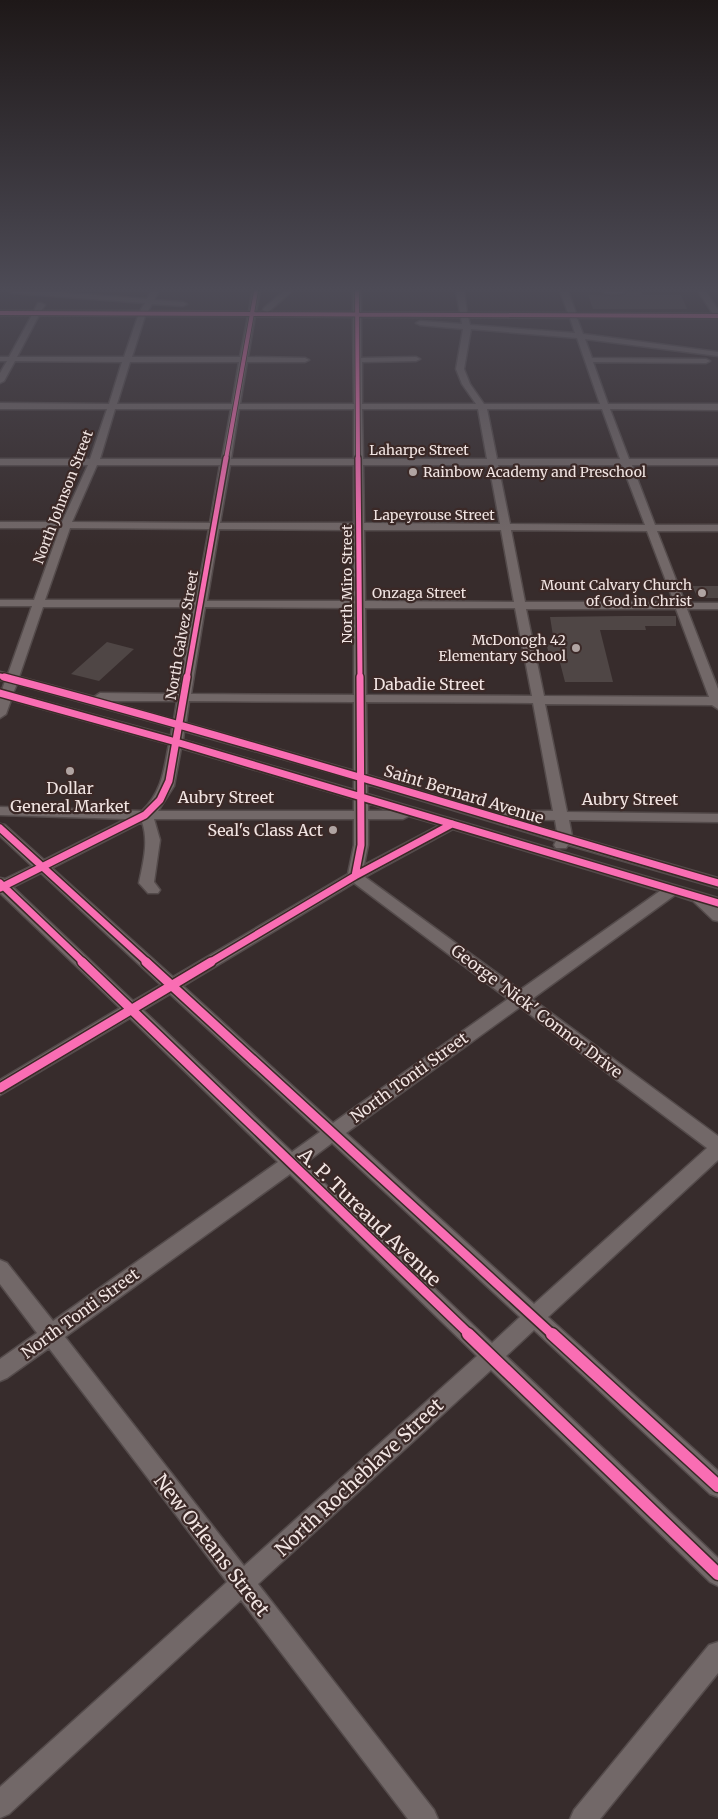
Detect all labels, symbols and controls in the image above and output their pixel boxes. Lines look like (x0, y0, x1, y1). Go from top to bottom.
street label: North Johnson Street (29, 427, 97, 567)
street label: Laharpe Street (369, 441, 469, 459)
place label: Rainbow Academy and Preschool (423, 463, 647, 481)
marker: Rainbow Academy and Preschool (407, 466, 419, 478)
street label: Lapeyrouse Street (373, 506, 495, 524)
street label: North Miro Street (338, 524, 356, 643)
street label: North Galvez Street (162, 568, 202, 701)
place label: Mount Calvary Church of God in Christ (540, 576, 693, 610)
street label: Onzaga Street (372, 584, 467, 602)
marker: Mount Calvary Church of God in Christ (696, 587, 708, 599)
place label: McDonogh 42 Elementary School (439, 631, 567, 665)
marker: McDonogh 42 Elementary School (570, 642, 582, 654)
street label: Dabadie Street (373, 674, 486, 694)
street label: Saint Bernard Avenue (382, 760, 546, 828)
marker: Dollar General Market (64, 765, 76, 777)
place label: Dollar General Market (10, 778, 130, 816)
street label: Aubry Street (177, 787, 275, 807)
street label: Aubry Street (581, 789, 679, 809)
place label: Seal's Class Act (207, 820, 324, 840)
marker: Seal's Class Act (327, 824, 339, 836)
street label: George 'Nick' Connor Drive (447, 940, 627, 1082)
street label: North Tonti Street (346, 1027, 472, 1126)
street label: A. P. Tureaud Avenue (293, 1142, 446, 1291)
street label: North Tonti Street (17, 1263, 143, 1362)
street label: North Rocheblave Street (270, 1392, 449, 1561)
street label: New Orleans Street (149, 1469, 275, 1621)

